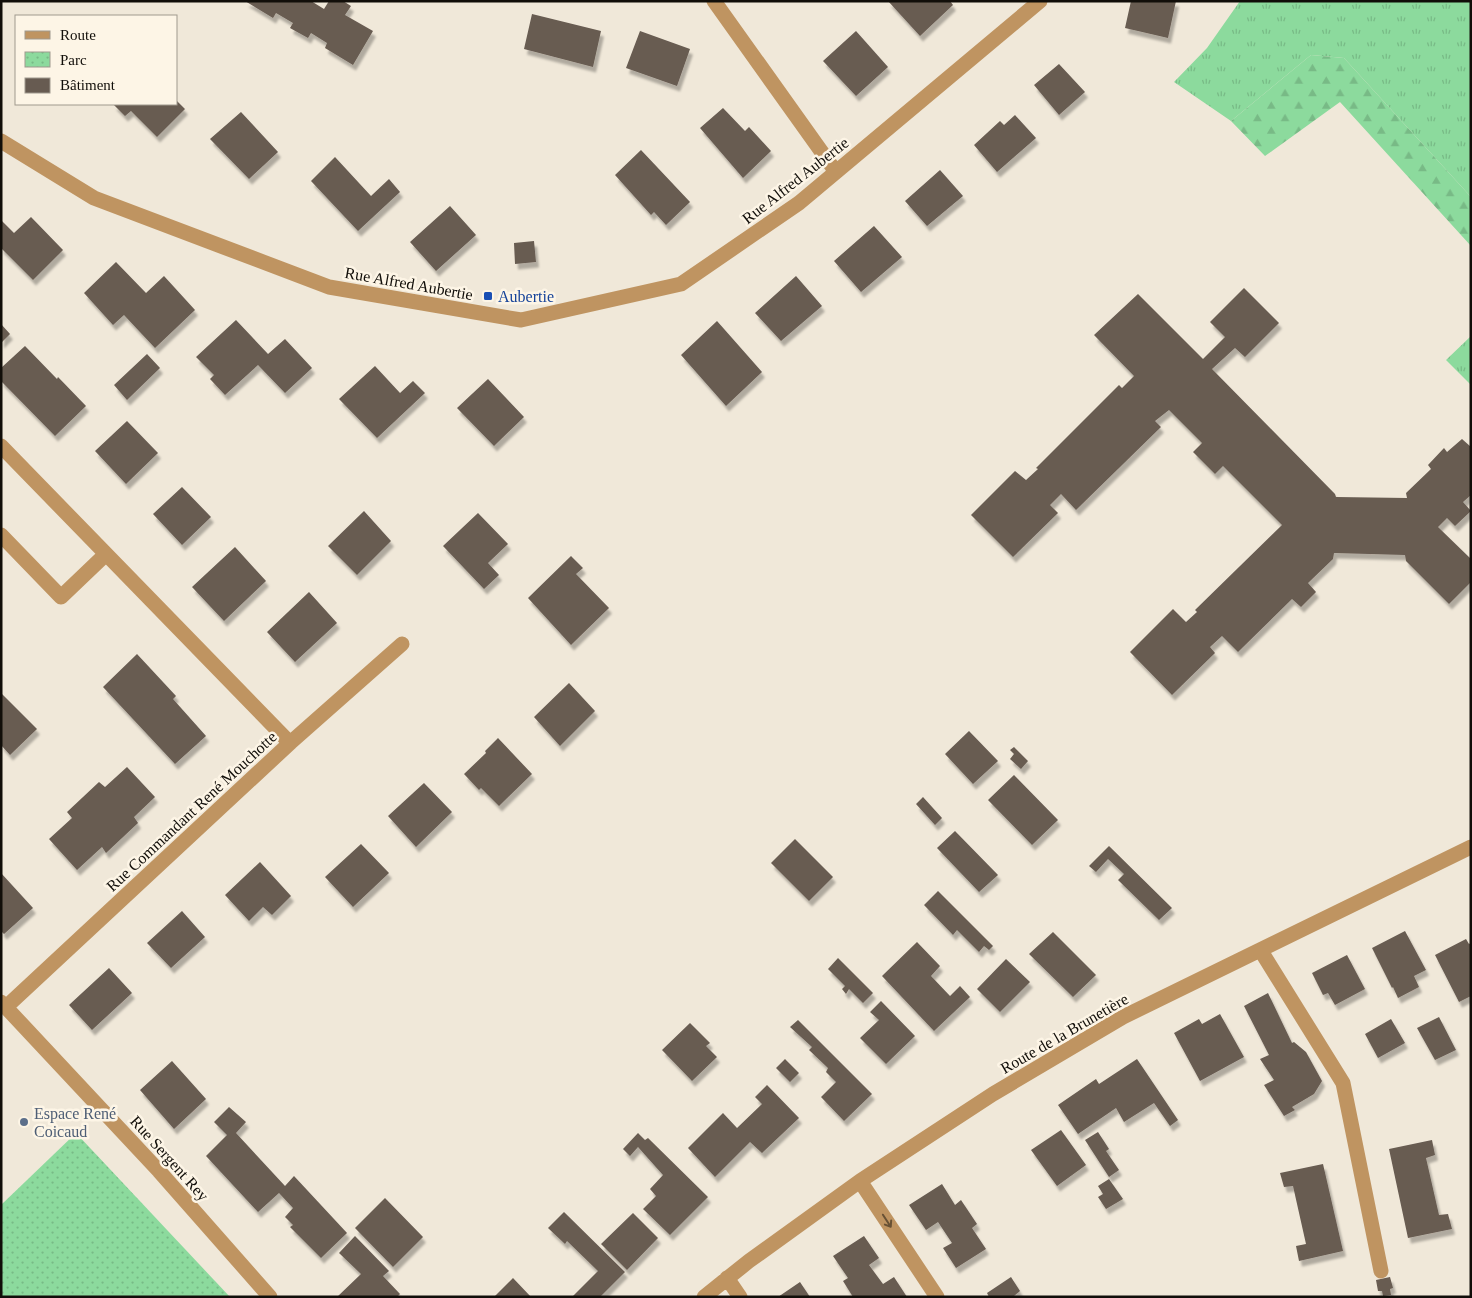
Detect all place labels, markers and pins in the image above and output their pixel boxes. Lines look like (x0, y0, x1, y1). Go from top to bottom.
place label: Aubertie (498, 288, 554, 305)
marker: Aubertie (482, 290, 494, 302)
place label: Espace René Coicaud (34, 1105, 116, 1140)
marker: Espace René Coicaud (18, 1116, 30, 1128)

